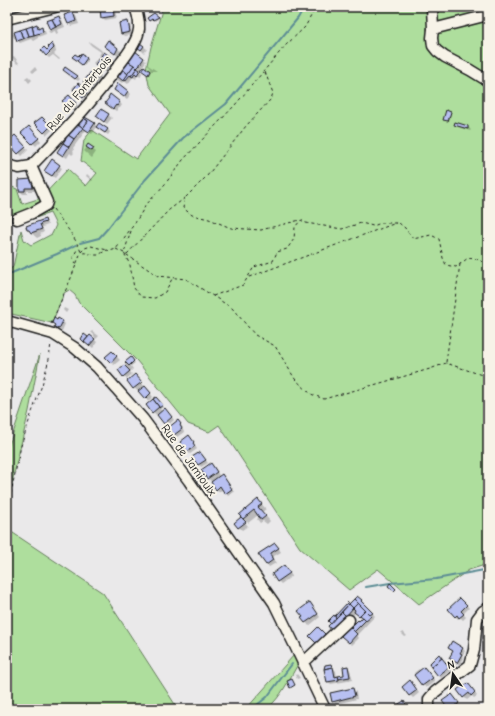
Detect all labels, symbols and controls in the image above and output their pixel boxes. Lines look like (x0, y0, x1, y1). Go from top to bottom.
street label: Rue du Fonterbois (44, 53, 114, 133)
street label: Rue de Jamioulx (158, 422, 220, 499)
north arrow (433, 654, 473, 694)
text: N (446, 658, 456, 672)

